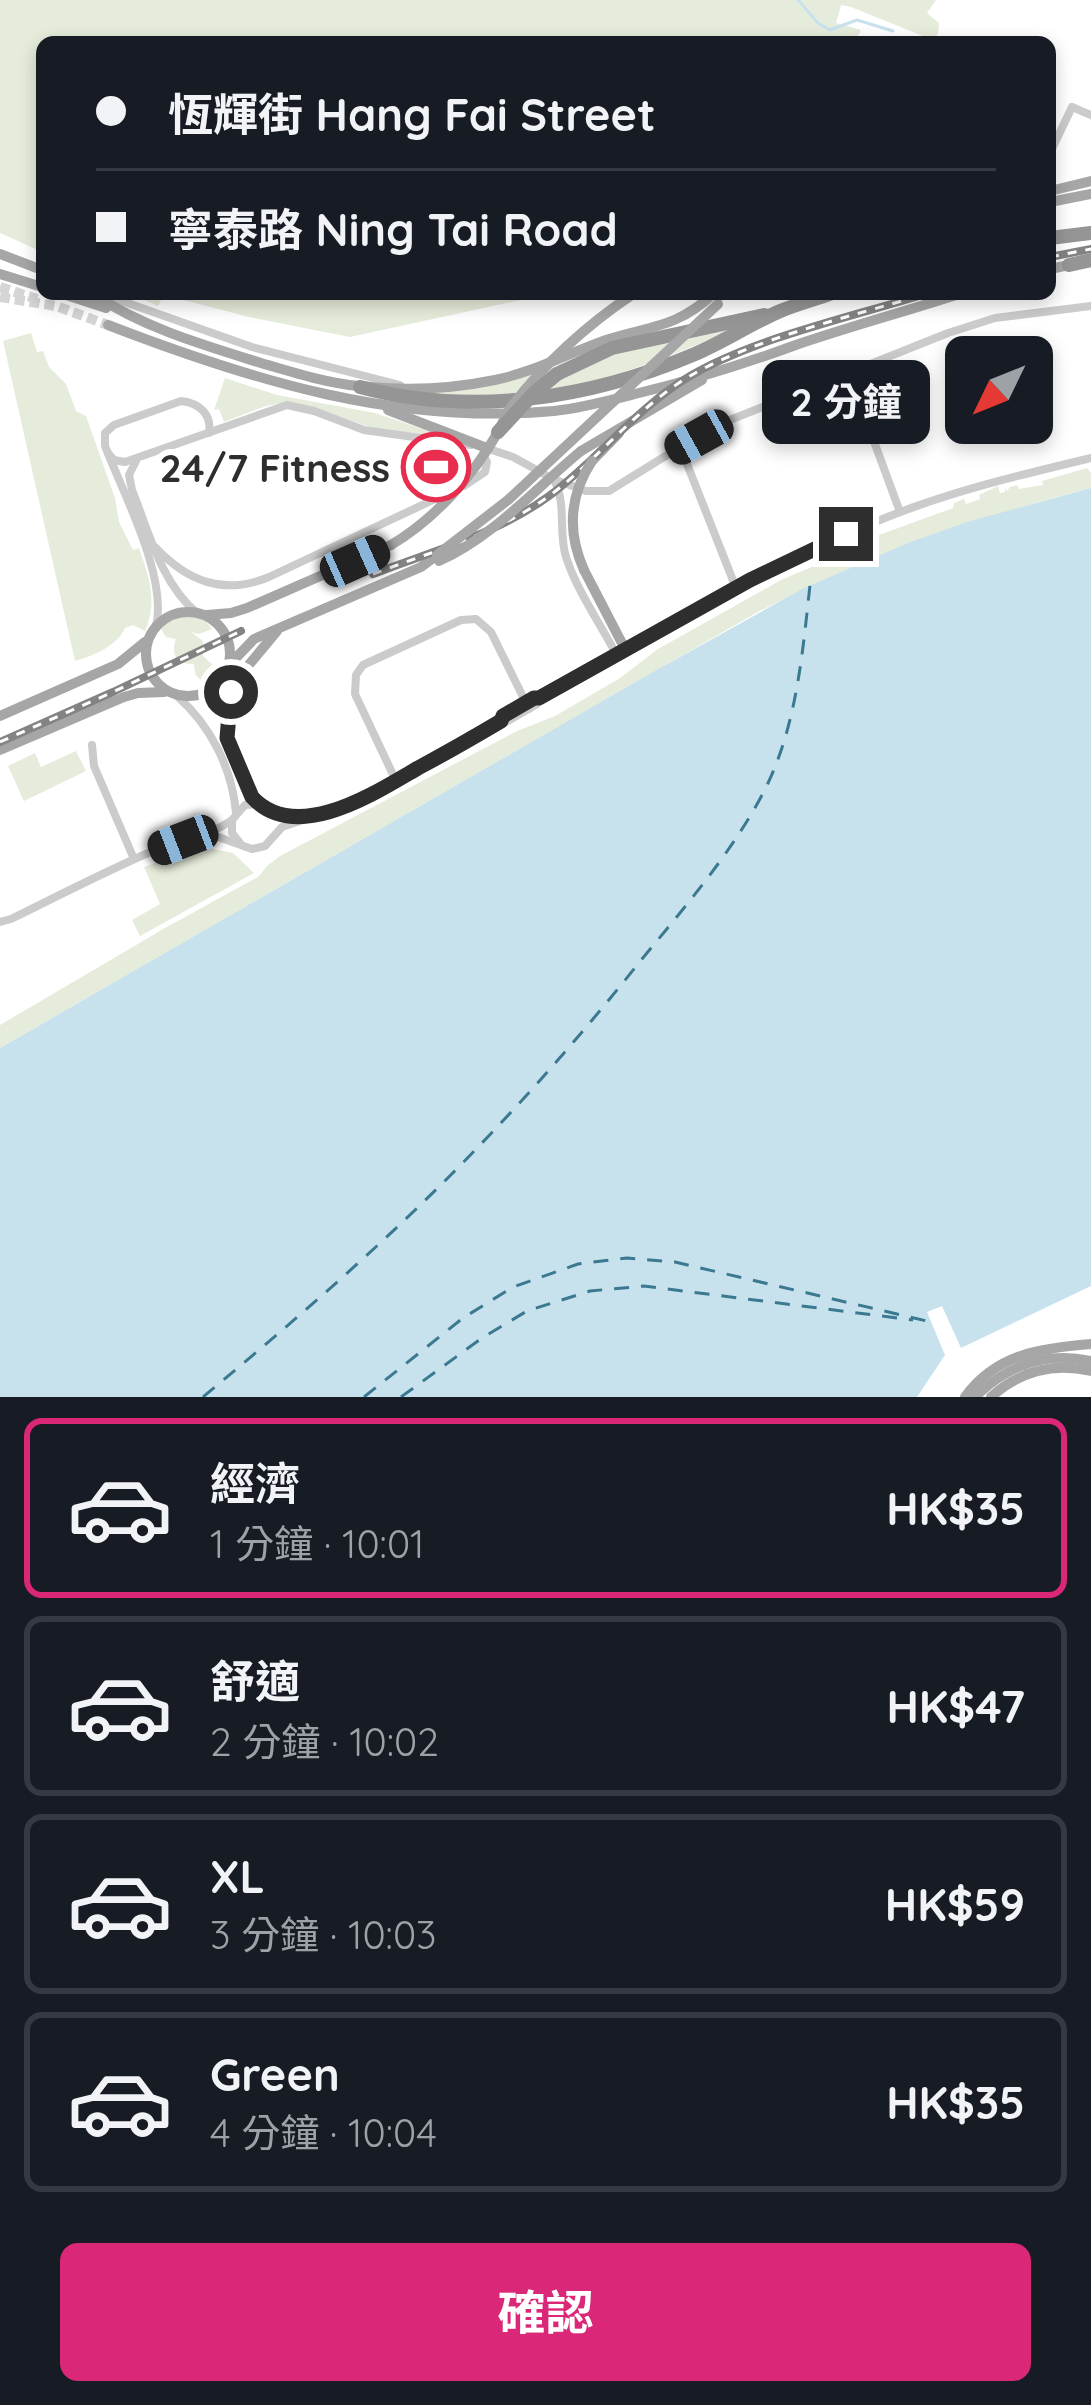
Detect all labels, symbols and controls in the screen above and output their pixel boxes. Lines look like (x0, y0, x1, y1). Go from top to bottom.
text: 恆輝街 Hang Fai Street (168, 86, 656, 142)
text: 寧泰路 Ning Tai Road (168, 201, 618, 257)
north arrow (945, 336, 1053, 444)
map controls (945, 336, 1053, 444)
callout: 2 分鐘 (762, 360, 930, 444)
text: 2 分鐘 (790, 377, 902, 426)
car (659, 404, 739, 470)
sports icon: 24/7 Fitness (401, 432, 471, 502)
place label: 24/7 Fitness (159, 443, 390, 492)
route end (819, 507, 873, 561)
car (315, 530, 395, 592)
route start (204, 665, 258, 719)
car (143, 810, 223, 870)
icon: car (66, 1454, 174, 1562)
text: 經濟 (210, 1455, 300, 1511)
text: HK$35 (886, 1480, 1025, 1536)
text: 1 分鐘 · 10:01 (210, 1519, 425, 1568)
icon: car (66, 1652, 174, 1760)
text: 舒適 (210, 1653, 300, 1709)
text: HK$47 (886, 1678, 1025, 1734)
text: 2 分鐘 · 10:02 (210, 1717, 439, 1766)
text: XL (210, 1848, 265, 1904)
icon: car (66, 1850, 174, 1958)
text: HK$59 (885, 1876, 1025, 1932)
text: 3 分鐘 · 10:03 (210, 1910, 437, 1959)
text: Green (210, 2046, 340, 2102)
icon: car (66, 2048, 174, 2156)
text: HK$35 (886, 2074, 1025, 2130)
text: 4 分鐘 · 10:04 (210, 2108, 437, 2157)
button: 確認 (60, 2243, 1031, 2381)

